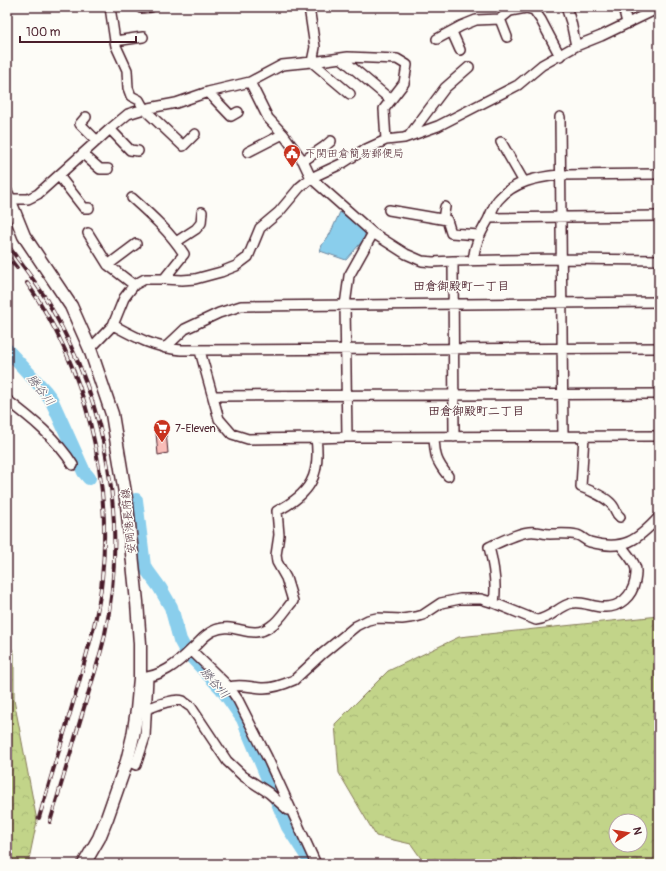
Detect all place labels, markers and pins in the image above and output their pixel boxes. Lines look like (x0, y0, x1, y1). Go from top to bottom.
public building icon: 下関田倉簡易郵便局 (282, 143, 302, 168)
place label: 下関田倉簡易郵便局 (305, 147, 404, 160)
supermarket icon: 7-Eleven (152, 418, 172, 443)
place label: 7-Eleven (175, 422, 216, 435)

